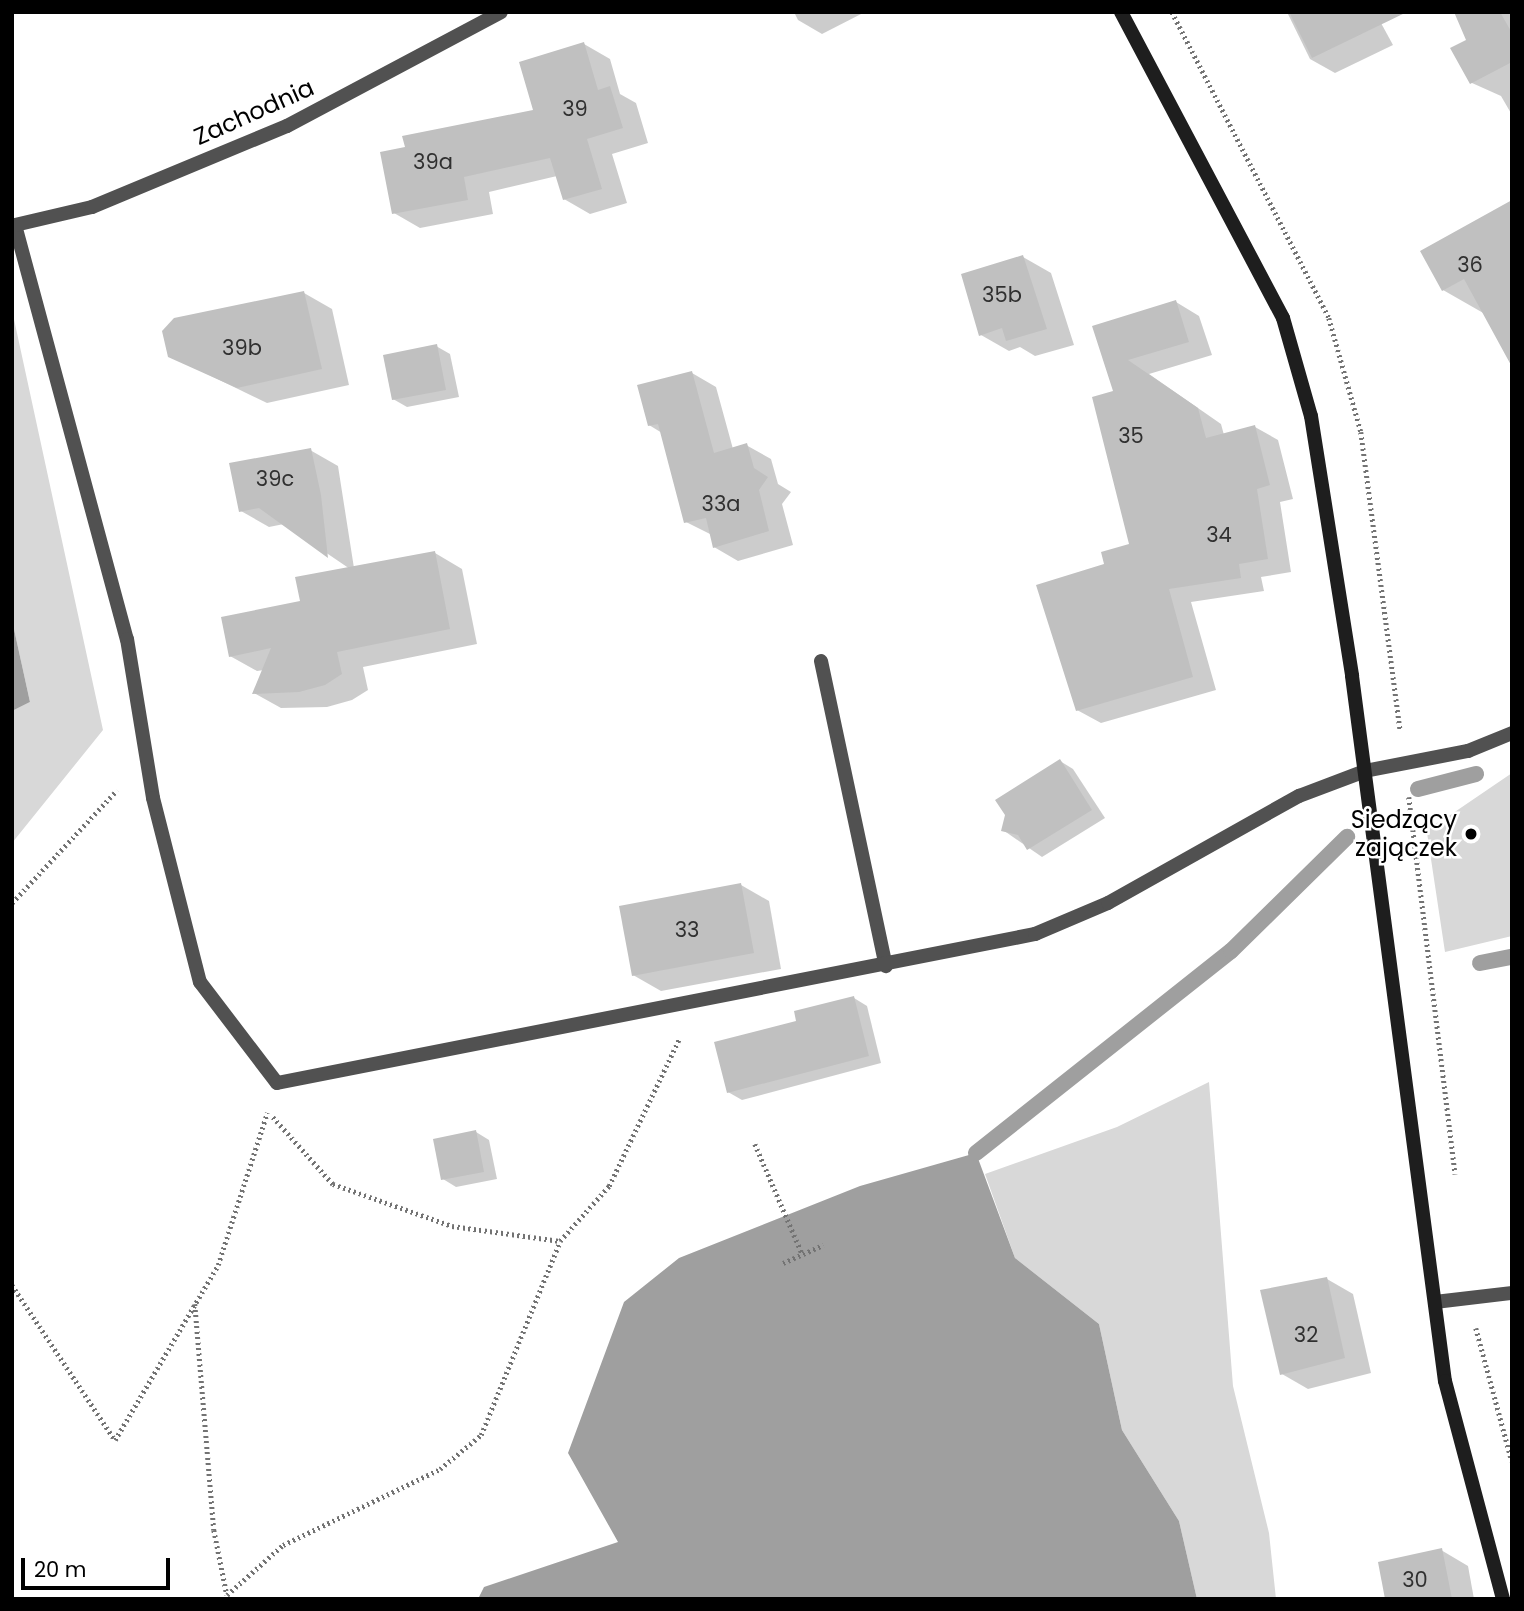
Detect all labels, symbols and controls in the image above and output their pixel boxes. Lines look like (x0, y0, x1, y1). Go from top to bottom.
street label: Zachodnia (190, 73, 318, 151)
house number: 39 (562, 96, 588, 122)
house number: 39a (413, 149, 453, 175)
house number: 36 (1457, 252, 1483, 278)
house number: 35b (982, 282, 1022, 308)
house number: 39b (222, 335, 262, 361)
house number: 35 (1118, 423, 1144, 449)
house number: 39c (256, 466, 294, 492)
house number: 33a (702, 491, 740, 517)
house number: 34 (1206, 522, 1232, 548)
place label: Siedzący zajączek (1351, 806, 1457, 862)
marker: Siedzący zajączek (1463, 826, 1479, 842)
house number: 33 (675, 917, 699, 943)
house number: 32 (1294, 1322, 1318, 1348)
scale bar (24, 1544, 173, 1588)
text: 20 m (34, 1555, 87, 1584)
house number: 30 (1402, 1567, 1428, 1593)

